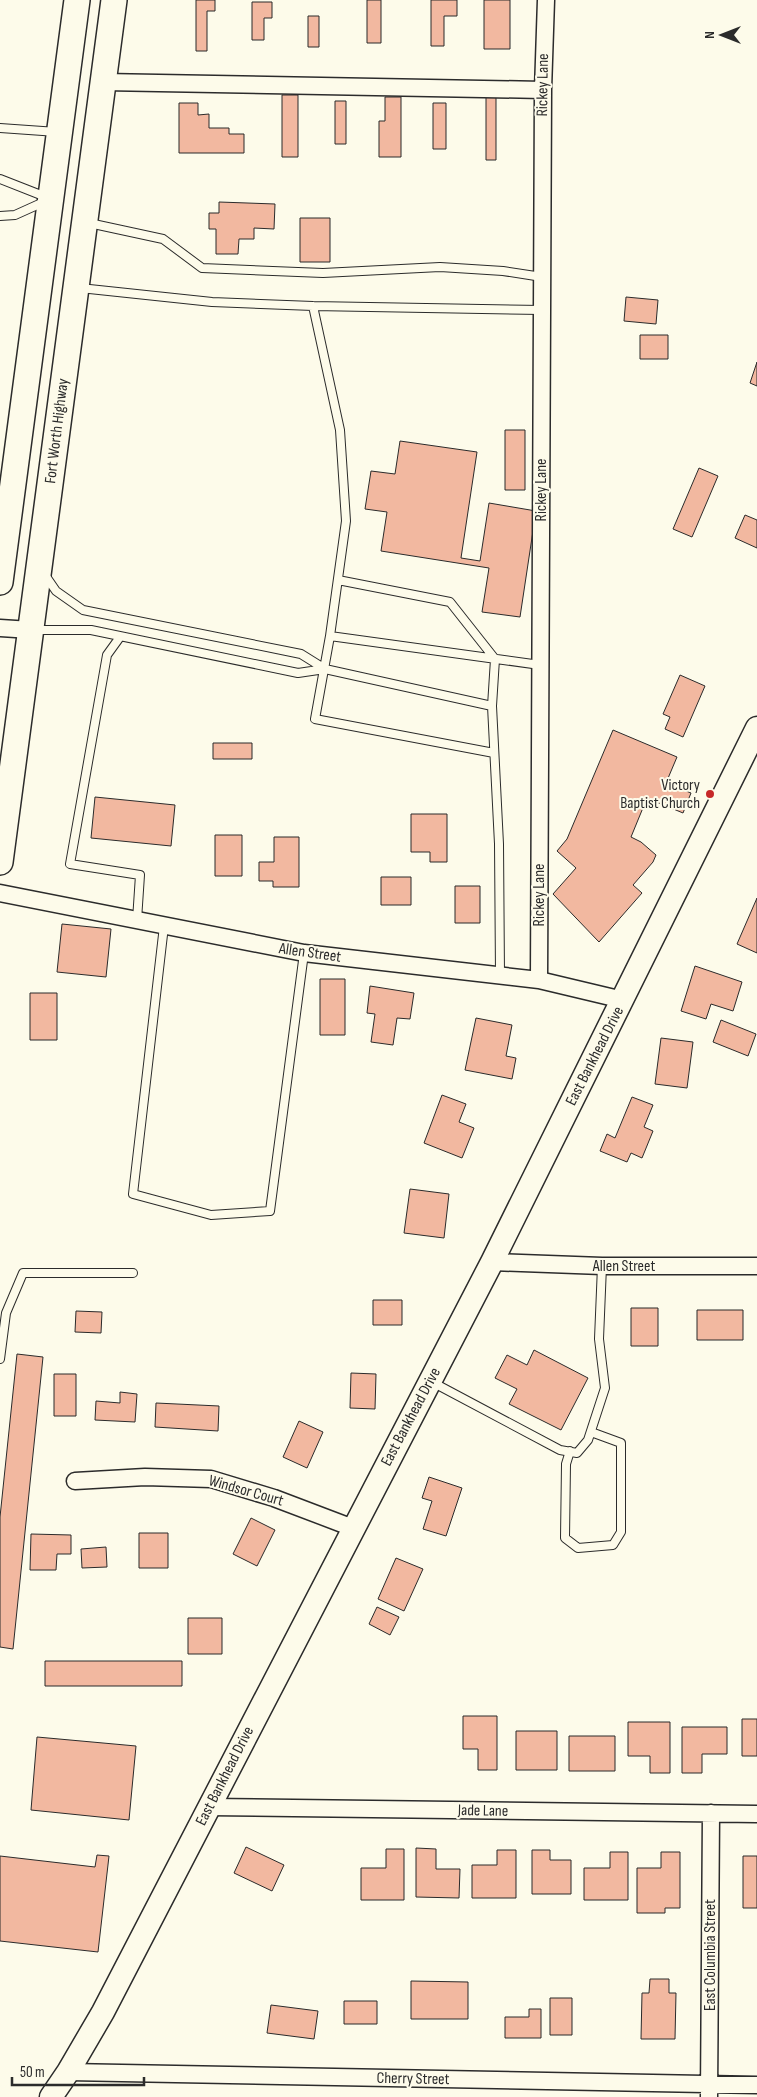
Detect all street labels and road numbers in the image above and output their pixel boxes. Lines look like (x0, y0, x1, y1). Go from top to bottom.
street label: Rickey Lane (533, 53, 553, 117)
street label: Fort Worth Highway (41, 377, 73, 485)
street label: Rickey Lane (532, 458, 551, 522)
street label: Rickey Lane (530, 863, 549, 927)
street label: Allen Street (277, 939, 342, 967)
street label: East Bankhead Drive (562, 1003, 628, 1109)
street label: Allen Street (592, 1257, 655, 1276)
street label: East Bankhead Drive (377, 1365, 445, 1469)
street label: Windsor Court (206, 1471, 286, 1511)
street label: East Bankhead Drive (192, 1723, 258, 1829)
street label: Jade Lane (457, 1801, 508, 1821)
street label: East Columbia Street (701, 1899, 720, 2011)
street label: Cherry Street (376, 2069, 450, 2089)

